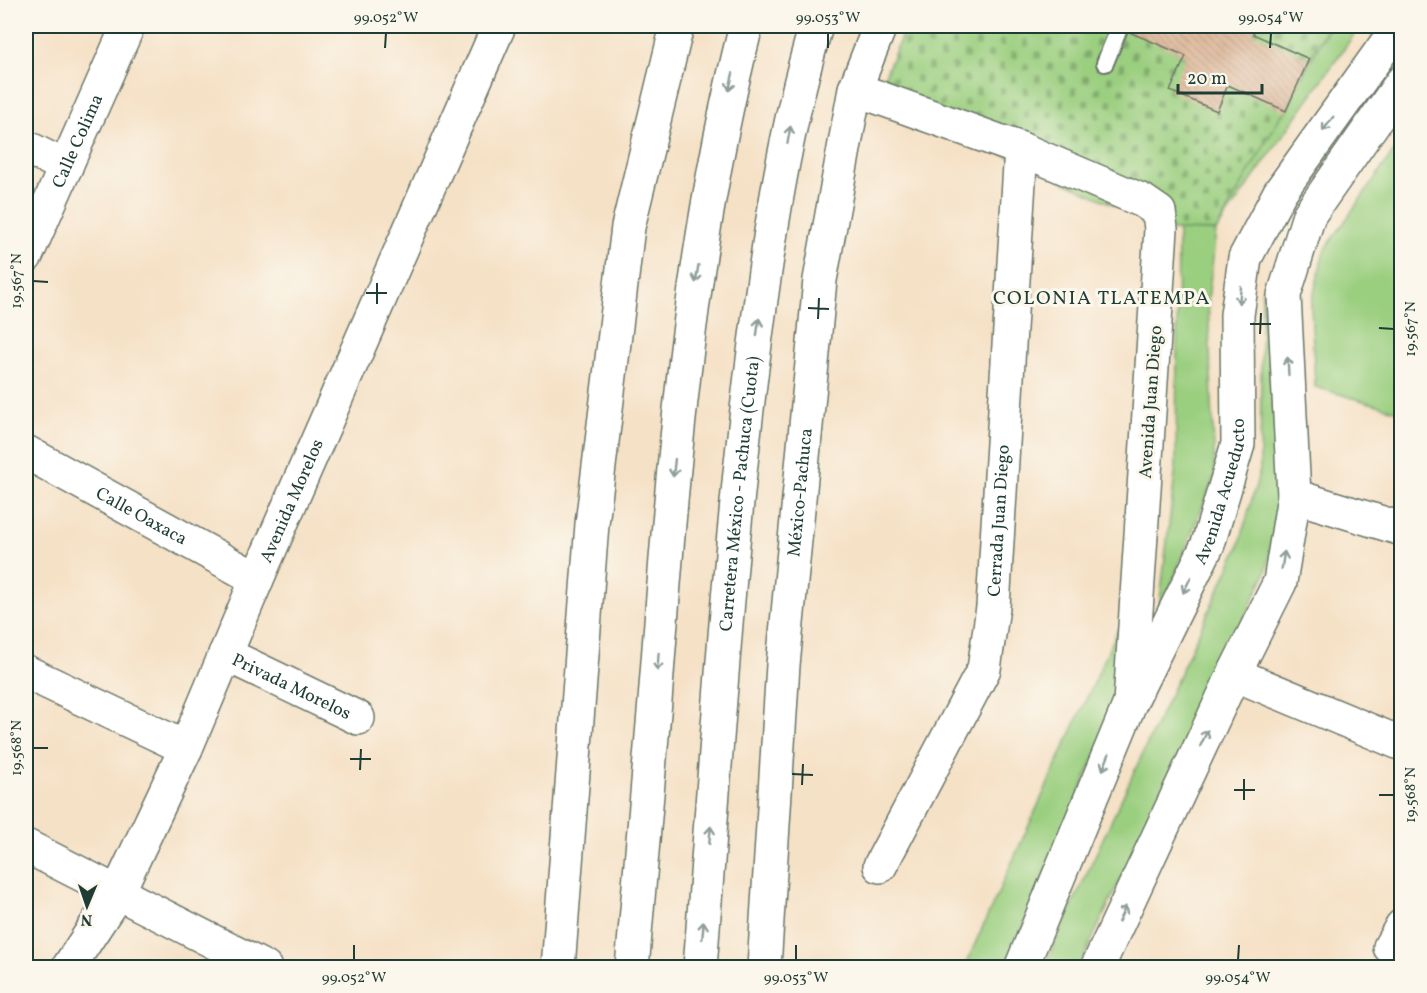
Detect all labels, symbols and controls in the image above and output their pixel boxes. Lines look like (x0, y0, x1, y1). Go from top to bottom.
text: 99.052°W (354, 8, 418, 29)
text: 99.053°W (796, 8, 860, 29)
text: 99.054°W (1238, 8, 1304, 29)
scale bar (1178, 57, 1262, 95)
text: 20 m (1187, 67, 1227, 92)
one-way arrow (725, 73, 737, 92)
street label: Calle Colima (47, 90, 110, 192)
one-way arrow (1322, 116, 1334, 132)
one-way arrow (784, 126, 795, 145)
text: 19.567°N (7, 253, 28, 309)
one-way arrow (691, 264, 702, 283)
one-way arrow (1234, 284, 1245, 304)
district label: COLONIA TLATEMPA (993, 285, 1211, 313)
text: 19.567°N (1401, 301, 1422, 357)
one-way arrow (752, 318, 763, 338)
street label: Avenida Juan Diego (1134, 325, 1169, 480)
street label: Carretera México - Pachuca (Cuota) (714, 355, 767, 632)
one-way arrow (1282, 357, 1293, 377)
street label: Avenida Acueducto (1189, 418, 1252, 569)
street label: México-Pachuca (782, 427, 820, 558)
street label: Avenida Morelos (255, 435, 331, 567)
street label: Cerrada Juan Diego (983, 444, 1017, 598)
one-way arrow (668, 457, 679, 477)
street label: Calle Oaxaca (91, 482, 191, 552)
one-way arrow (1278, 551, 1289, 571)
one-way arrow (1181, 576, 1193, 594)
street label: Privada Morelos (227, 648, 355, 727)
one-way arrow (652, 652, 663, 672)
text: 19.568°N (7, 720, 28, 776)
one-way arrow (1199, 729, 1211, 747)
one-way arrow (1100, 753, 1111, 771)
text: 19.568°N (1401, 767, 1422, 823)
one-way arrow (705, 826, 716, 846)
north arrow (57, 876, 117, 936)
one-way arrow (1116, 906, 1128, 924)
text: N (80, 908, 93, 930)
one-way arrow (698, 921, 709, 941)
text: 99.052°W (322, 968, 386, 989)
text: 99.053°W (764, 968, 828, 989)
text: 99.054°W (1205, 968, 1271, 989)

